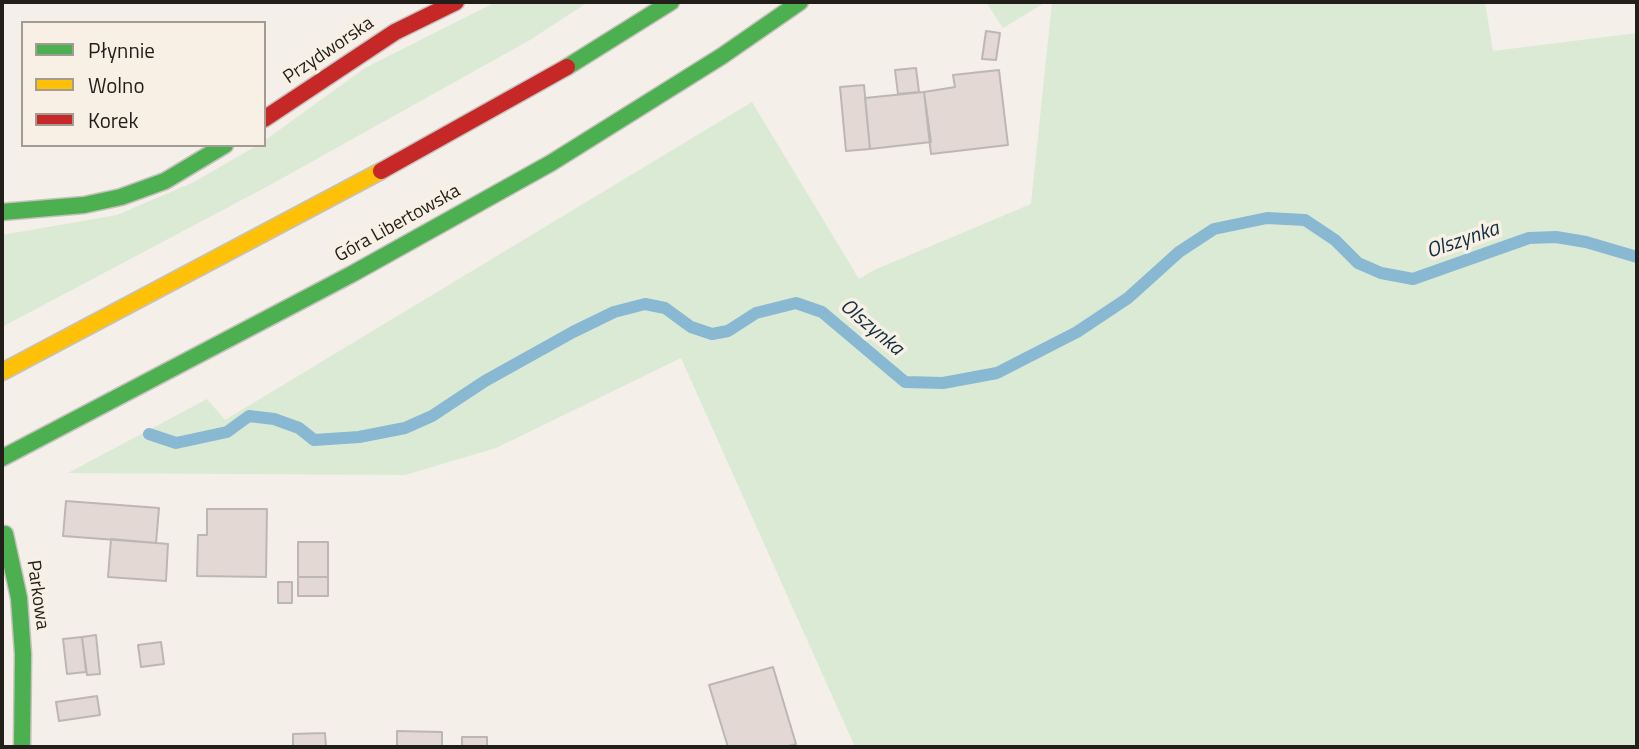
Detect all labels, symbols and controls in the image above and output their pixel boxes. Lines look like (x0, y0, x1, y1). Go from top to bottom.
street label: Przydworska (280, 12, 378, 90)
legend (21, 21, 266, 147)
text: Płynnie (88, 34, 155, 66)
text: Wolno (88, 69, 145, 101)
text: Korek (88, 104, 138, 136)
street label: Góra Libertowska (331, 180, 465, 268)
water label: Olszynka (1423, 217, 1503, 265)
water label: Olszynka (834, 294, 908, 362)
street label: Parkowa (21, 559, 53, 631)

